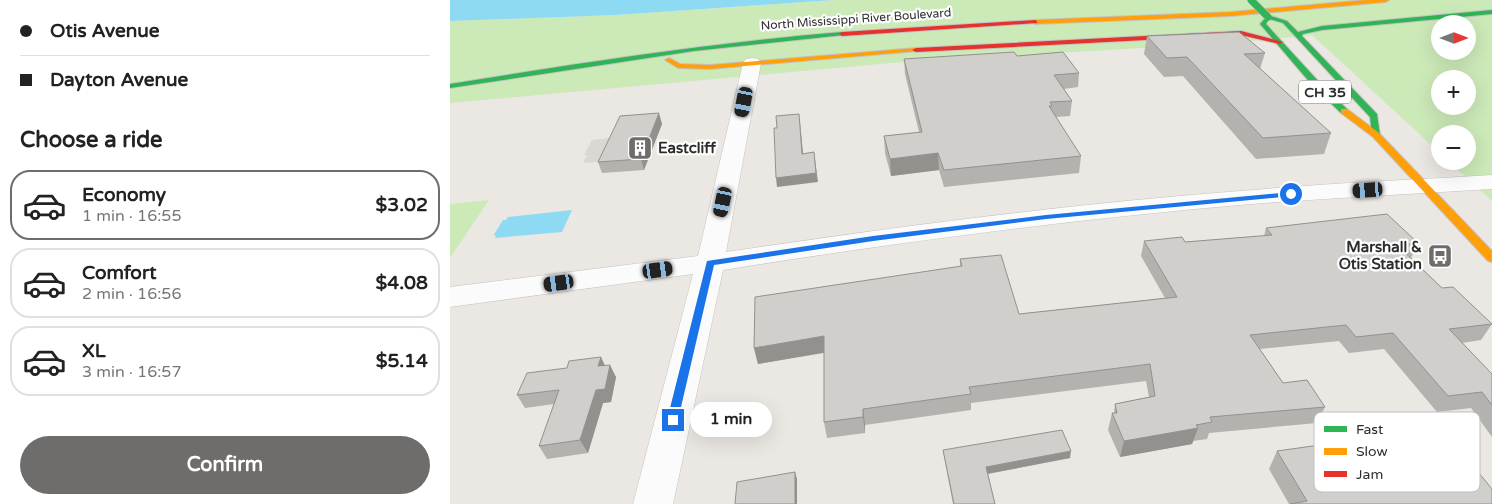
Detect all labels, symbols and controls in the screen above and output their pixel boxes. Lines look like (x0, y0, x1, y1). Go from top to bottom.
street label: North Mississippi River Boulevard (760, 5, 952, 33)
north arrow (1431, 15, 1476, 60)
map controls (1431, 15, 1476, 170)
text: Otis Avenue (50, 20, 159, 42)
text: Dayton Avenue (50, 69, 188, 91)
button: + (1431, 70, 1476, 115)
road number: CH 35 (1299, 80, 1351, 104)
car (733, 86, 754, 118)
button: − (1431, 125, 1476, 170)
text: Choose a ride (20, 127, 163, 153)
building icon: Eastcliff (627, 135, 653, 161)
place label: Eastcliff (658, 139, 716, 157)
car (1352, 181, 1383, 199)
icon: car (22, 183, 67, 228)
route start (1280, 183, 1302, 205)
text: Economy (82, 184, 166, 206)
car (712, 186, 733, 218)
text: $3.02 (376, 194, 428, 216)
text: 1 min · 16:55 (82, 206, 181, 226)
place label: Marshall & Otis Station (1339, 238, 1422, 273)
bus stop icon: Marshall & Otis Station (1427, 243, 1453, 269)
car (642, 260, 673, 280)
icon: car (22, 261, 67, 306)
text: Comfort (82, 262, 156, 284)
text: $4.08 (376, 272, 428, 294)
car (543, 273, 574, 293)
text: 2 min · 16:56 (82, 284, 181, 304)
icon: car (22, 339, 67, 384)
text: XL (82, 340, 106, 362)
text: $5.14 (376, 350, 428, 372)
text: 3 min · 16:57 (82, 362, 181, 382)
callout: 1 min (690, 402, 773, 438)
route end (662, 409, 684, 431)
text: 1 min (710, 409, 752, 429)
legend (1314, 412, 1480, 492)
text: Fast (1356, 421, 1384, 438)
button: Confirm (20, 436, 430, 494)
text: Slow (1356, 443, 1388, 460)
text: Jam (1356, 466, 1383, 483)

